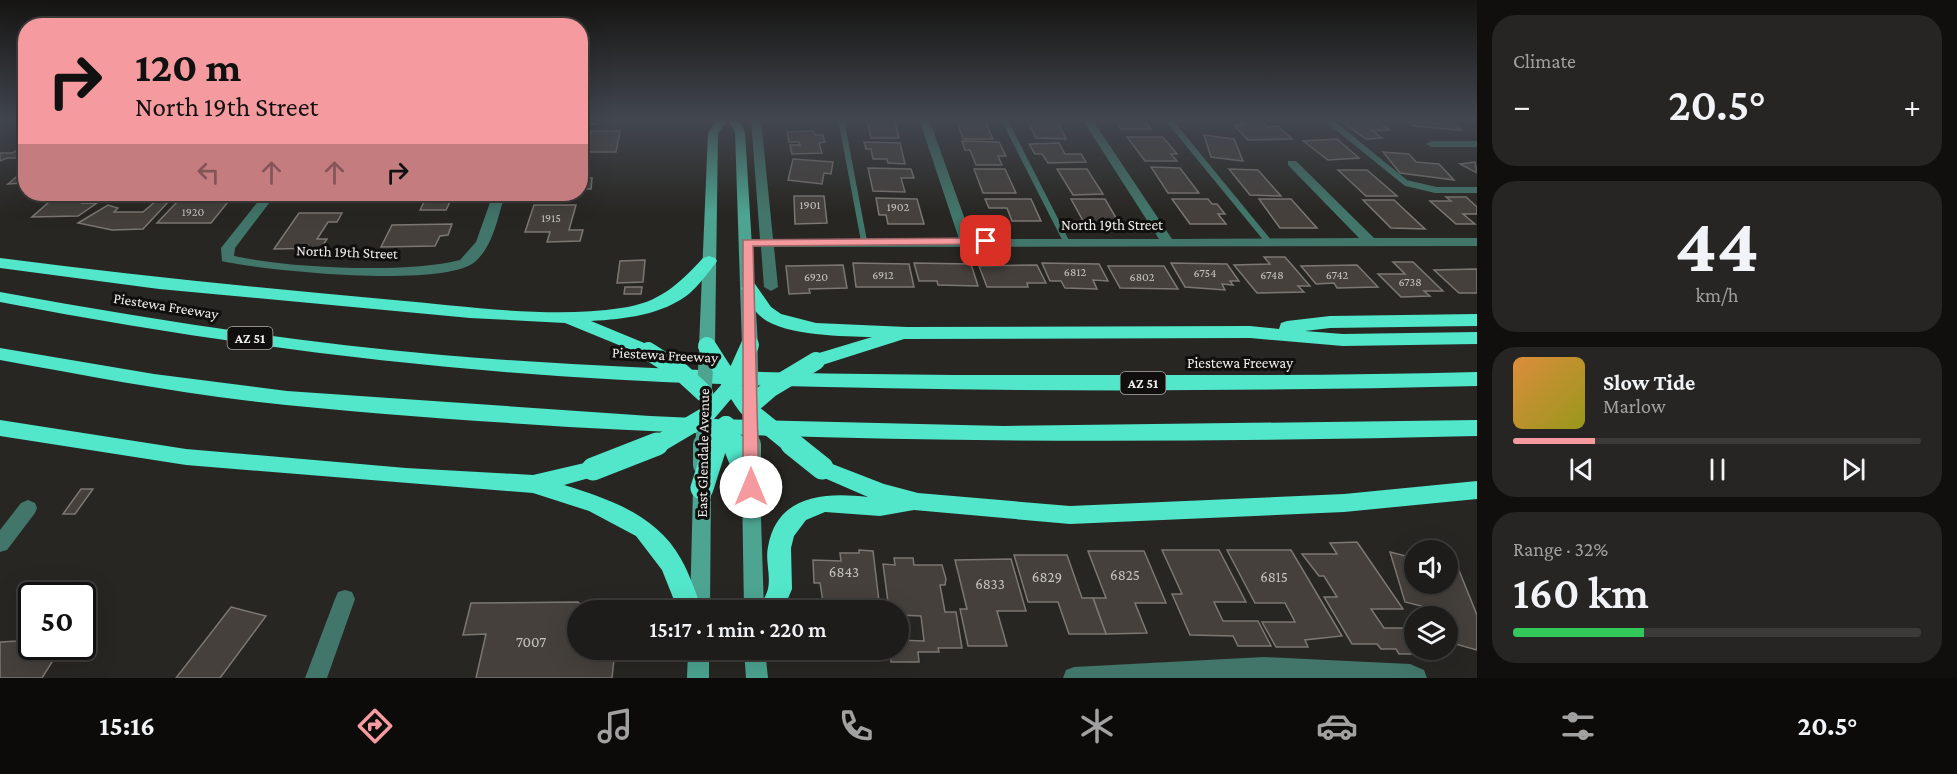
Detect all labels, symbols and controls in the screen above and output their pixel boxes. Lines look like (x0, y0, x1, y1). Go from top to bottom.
icon: right (36, 42, 114, 120)
text: 120 m (135, 43, 241, 90)
text: Climate (1513, 50, 1576, 72)
text: 20.5° (1668, 80, 1766, 130)
text: − (1513, 87, 1530, 124)
text: + (1904, 87, 1921, 124)
text: North 19th Street (135, 92, 319, 122)
icon: left (192, 156, 225, 189)
icon: ahead (255, 156, 288, 189)
icon: ahead (318, 156, 351, 189)
icon: right (381, 156, 414, 189)
house number: 1901 (800, 198, 820, 212)
house number: 1902 (887, 200, 910, 214)
text: 44 (1675, 201, 1759, 288)
house number: 1920 (182, 205, 204, 219)
house number: 1915 (541, 211, 561, 225)
pin (960, 215, 1011, 266)
street label: North 19th Street (1061, 217, 1164, 233)
icon: arrive (969, 224, 1002, 257)
street label: North 19th Street (296, 242, 399, 262)
house number: 6812 (1064, 265, 1086, 279)
house number: 6754 (1194, 266, 1216, 280)
house number: 6912 (872, 268, 894, 282)
house number: 6748 (1260, 268, 1284, 282)
house number: 6742 (1326, 268, 1349, 282)
house number: 6920 (804, 270, 828, 284)
house number: 6802 (1130, 270, 1155, 284)
house number: 6738 (1398, 275, 1422, 289)
text: km/h (1695, 284, 1739, 306)
street label: Piestewa Freeway (112, 290, 220, 323)
road number: AZ 51 (228, 327, 272, 349)
street label: Piestewa Freeway (611, 344, 719, 367)
street label: Piestewa Freeway (1187, 355, 1293, 372)
text: Slow Tide (1603, 370, 1695, 395)
road number: AZ 51 (1120, 372, 1166, 394)
street label: East Glendale Avenue (694, 388, 712, 518)
text: Marlow (1603, 395, 1666, 417)
icon: previous (1565, 453, 1598, 486)
icon: pause (1701, 453, 1734, 486)
icon: next (1837, 453, 1870, 486)
position arrow (719, 455, 783, 519)
text: Range · 32% (1513, 538, 1608, 560)
map controls (1404, 540, 1458, 660)
button: sound (1404, 540, 1458, 594)
house number: 6843 (829, 564, 859, 580)
house number: 6825 (1110, 567, 1140, 583)
text: 160 km (1513, 568, 1649, 618)
house number: 6829 (1032, 569, 1062, 585)
house number: 6815 (1260, 569, 1288, 585)
house number: 6833 (975, 576, 1005, 592)
speed limit sign: 50 (18, 582, 96, 660)
button: layers (1404, 606, 1458, 660)
text: 15:17 · 1 min · 220 m (649, 617, 827, 642)
house number: 7007 (516, 634, 546, 650)
icon: directions (354, 705, 396, 747)
icon: music (594, 705, 636, 747)
icon: phone (835, 705, 877, 747)
icon: climate (1076, 705, 1118, 747)
icon: car (1316, 705, 1358, 747)
icon: filters (1557, 705, 1599, 747)
text: 15:16 (99, 711, 155, 741)
text: 20.5° (1797, 711, 1858, 741)

